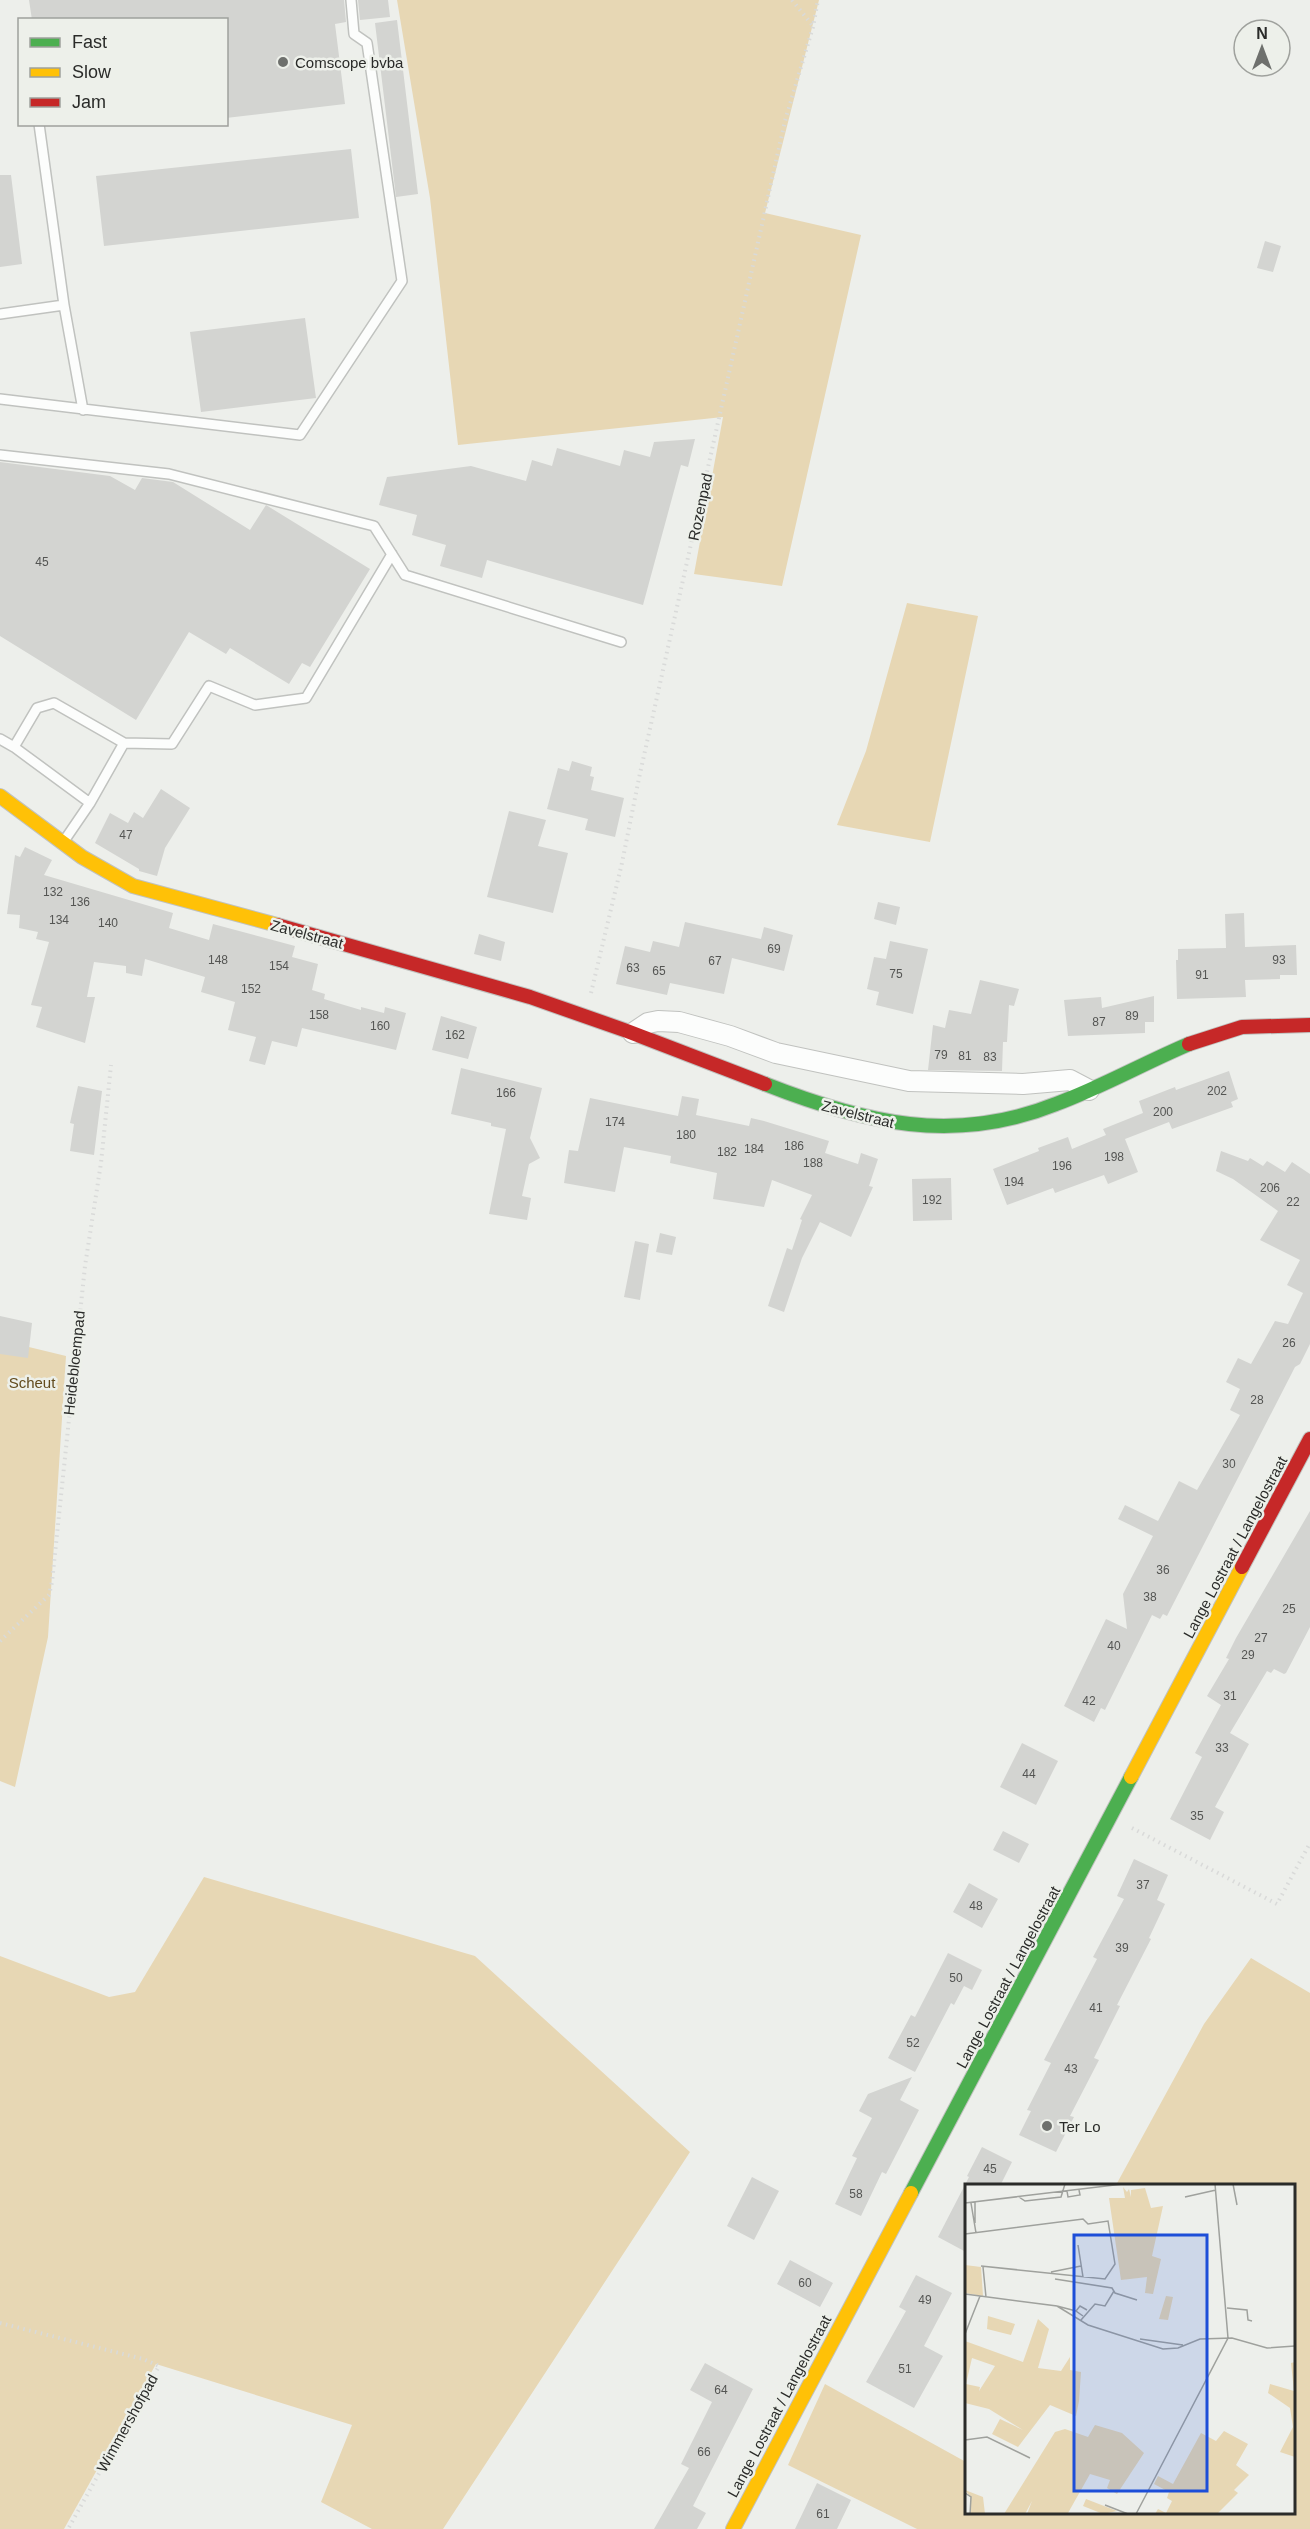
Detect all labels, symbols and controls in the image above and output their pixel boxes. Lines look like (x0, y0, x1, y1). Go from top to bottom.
legend (18, 18, 228, 126)
north arrow (1232, 18, 1292, 78)
text: N (1256, 25, 1268, 42)
text: Fast (72, 32, 107, 52)
place label: Comscope bvba (295, 54, 404, 71)
marker: Comscope bvba (276, 55, 290, 69)
text: Slow (72, 62, 112, 82)
text: Jam (72, 92, 106, 112)
street label: Rozenpad (685, 472, 715, 542)
house number: 45 (35, 555, 49, 569)
house number: 47 (119, 828, 133, 842)
house number: 132 (43, 885, 63, 899)
house number: 136 (70, 895, 90, 909)
house number: 134 (49, 913, 69, 927)
house number: 140 (98, 916, 118, 930)
street label: Zavelstraat (269, 916, 346, 952)
house number: 69 (767, 942, 781, 956)
house number: 148 (208, 953, 228, 967)
house number: 93 (1272, 953, 1286, 967)
house number: 67 (708, 954, 722, 968)
house number: 154 (269, 959, 289, 973)
house number: 63 (626, 961, 640, 975)
house number: 65 (652, 964, 666, 978)
house number: 75 (889, 967, 903, 981)
house number: 91 (1195, 968, 1209, 982)
house number: 152 (241, 982, 261, 996)
house number: 158 (309, 1008, 329, 1022)
house number: 89 (1125, 1009, 1139, 1023)
house number: 87 (1092, 1015, 1106, 1029)
house number: 160 (370, 1019, 390, 1033)
house number: 162 (445, 1028, 465, 1042)
house number: 79 (934, 1048, 948, 1062)
house number: 81 (958, 1049, 972, 1063)
house number: 83 (983, 1050, 997, 1064)
house number: 202 (1207, 1084, 1227, 1098)
house number: 166 (496, 1086, 516, 1100)
street label: Zavelstraat (820, 1097, 897, 1131)
house number: 200 (1153, 1105, 1173, 1119)
house number: 174 (605, 1115, 625, 1129)
house number: 180 (676, 1128, 696, 1142)
house number: 186 (784, 1139, 804, 1153)
house number: 184 (744, 1142, 764, 1156)
house number: 182 (717, 1145, 737, 1159)
house number: 198 (1104, 1150, 1124, 1164)
house number: 188 (803, 1156, 823, 1170)
house number: 196 (1052, 1159, 1072, 1173)
house number: 194 (1004, 1175, 1024, 1189)
house number: 206 (1260, 1181, 1280, 1195)
house number: 192 (922, 1193, 942, 1207)
house number: 22 (1286, 1195, 1300, 1209)
street label: Heidebloempad (60, 1310, 88, 1416)
house number: 26 (1282, 1336, 1296, 1350)
park label: Scheut (9, 1374, 56, 1391)
house number: 28 (1250, 1393, 1264, 1407)
street label: Lange Lostraat / Langelostraat (1180, 1452, 1291, 1641)
house number: 30 (1222, 1457, 1236, 1471)
house number: 36 (1156, 1563, 1170, 1577)
house number: 38 (1143, 1590, 1157, 1604)
house number: 25 (1282, 1602, 1296, 1616)
house number: 27 (1254, 1631, 1268, 1645)
house number: 40 (1107, 1639, 1121, 1653)
house number: 29 (1241, 1648, 1255, 1662)
house number: 31 (1223, 1689, 1237, 1703)
house number: 42 (1082, 1694, 1096, 1708)
house number: 33 (1215, 1741, 1229, 1755)
house number: 44 (1022, 1767, 1036, 1781)
house number: 35 (1190, 1809, 1204, 1823)
house number: 37 (1136, 1878, 1150, 1892)
street label: Lange Lostraat / Langelostraat (953, 1882, 1064, 2071)
house number: 48 (969, 1899, 983, 1913)
house number: 39 (1115, 1941, 1129, 1955)
house number: 50 (949, 1971, 963, 1985)
house number: 41 (1089, 2001, 1103, 2015)
house number: 52 (906, 2036, 920, 2050)
house number: 43 (1064, 2062, 1078, 2076)
place label: Ter Lo (1059, 2118, 1101, 2135)
marker: Ter Lo (1040, 2119, 1054, 2133)
house number: 45 (983, 2162, 997, 2176)
inset map (965, 2184, 1295, 2514)
house number: 58 (849, 2187, 863, 2201)
house number: 60 (798, 2276, 812, 2290)
house number: 49 (918, 2293, 932, 2307)
street label: Lange Lostraat / Langelostraat (724, 2311, 835, 2500)
house number: 51 (898, 2362, 912, 2376)
street label: Wimmershofpad (93, 2371, 161, 2475)
house number: 64 (714, 2383, 728, 2397)
house number: 66 (697, 2445, 711, 2459)
house number: 61 (816, 2507, 830, 2521)

